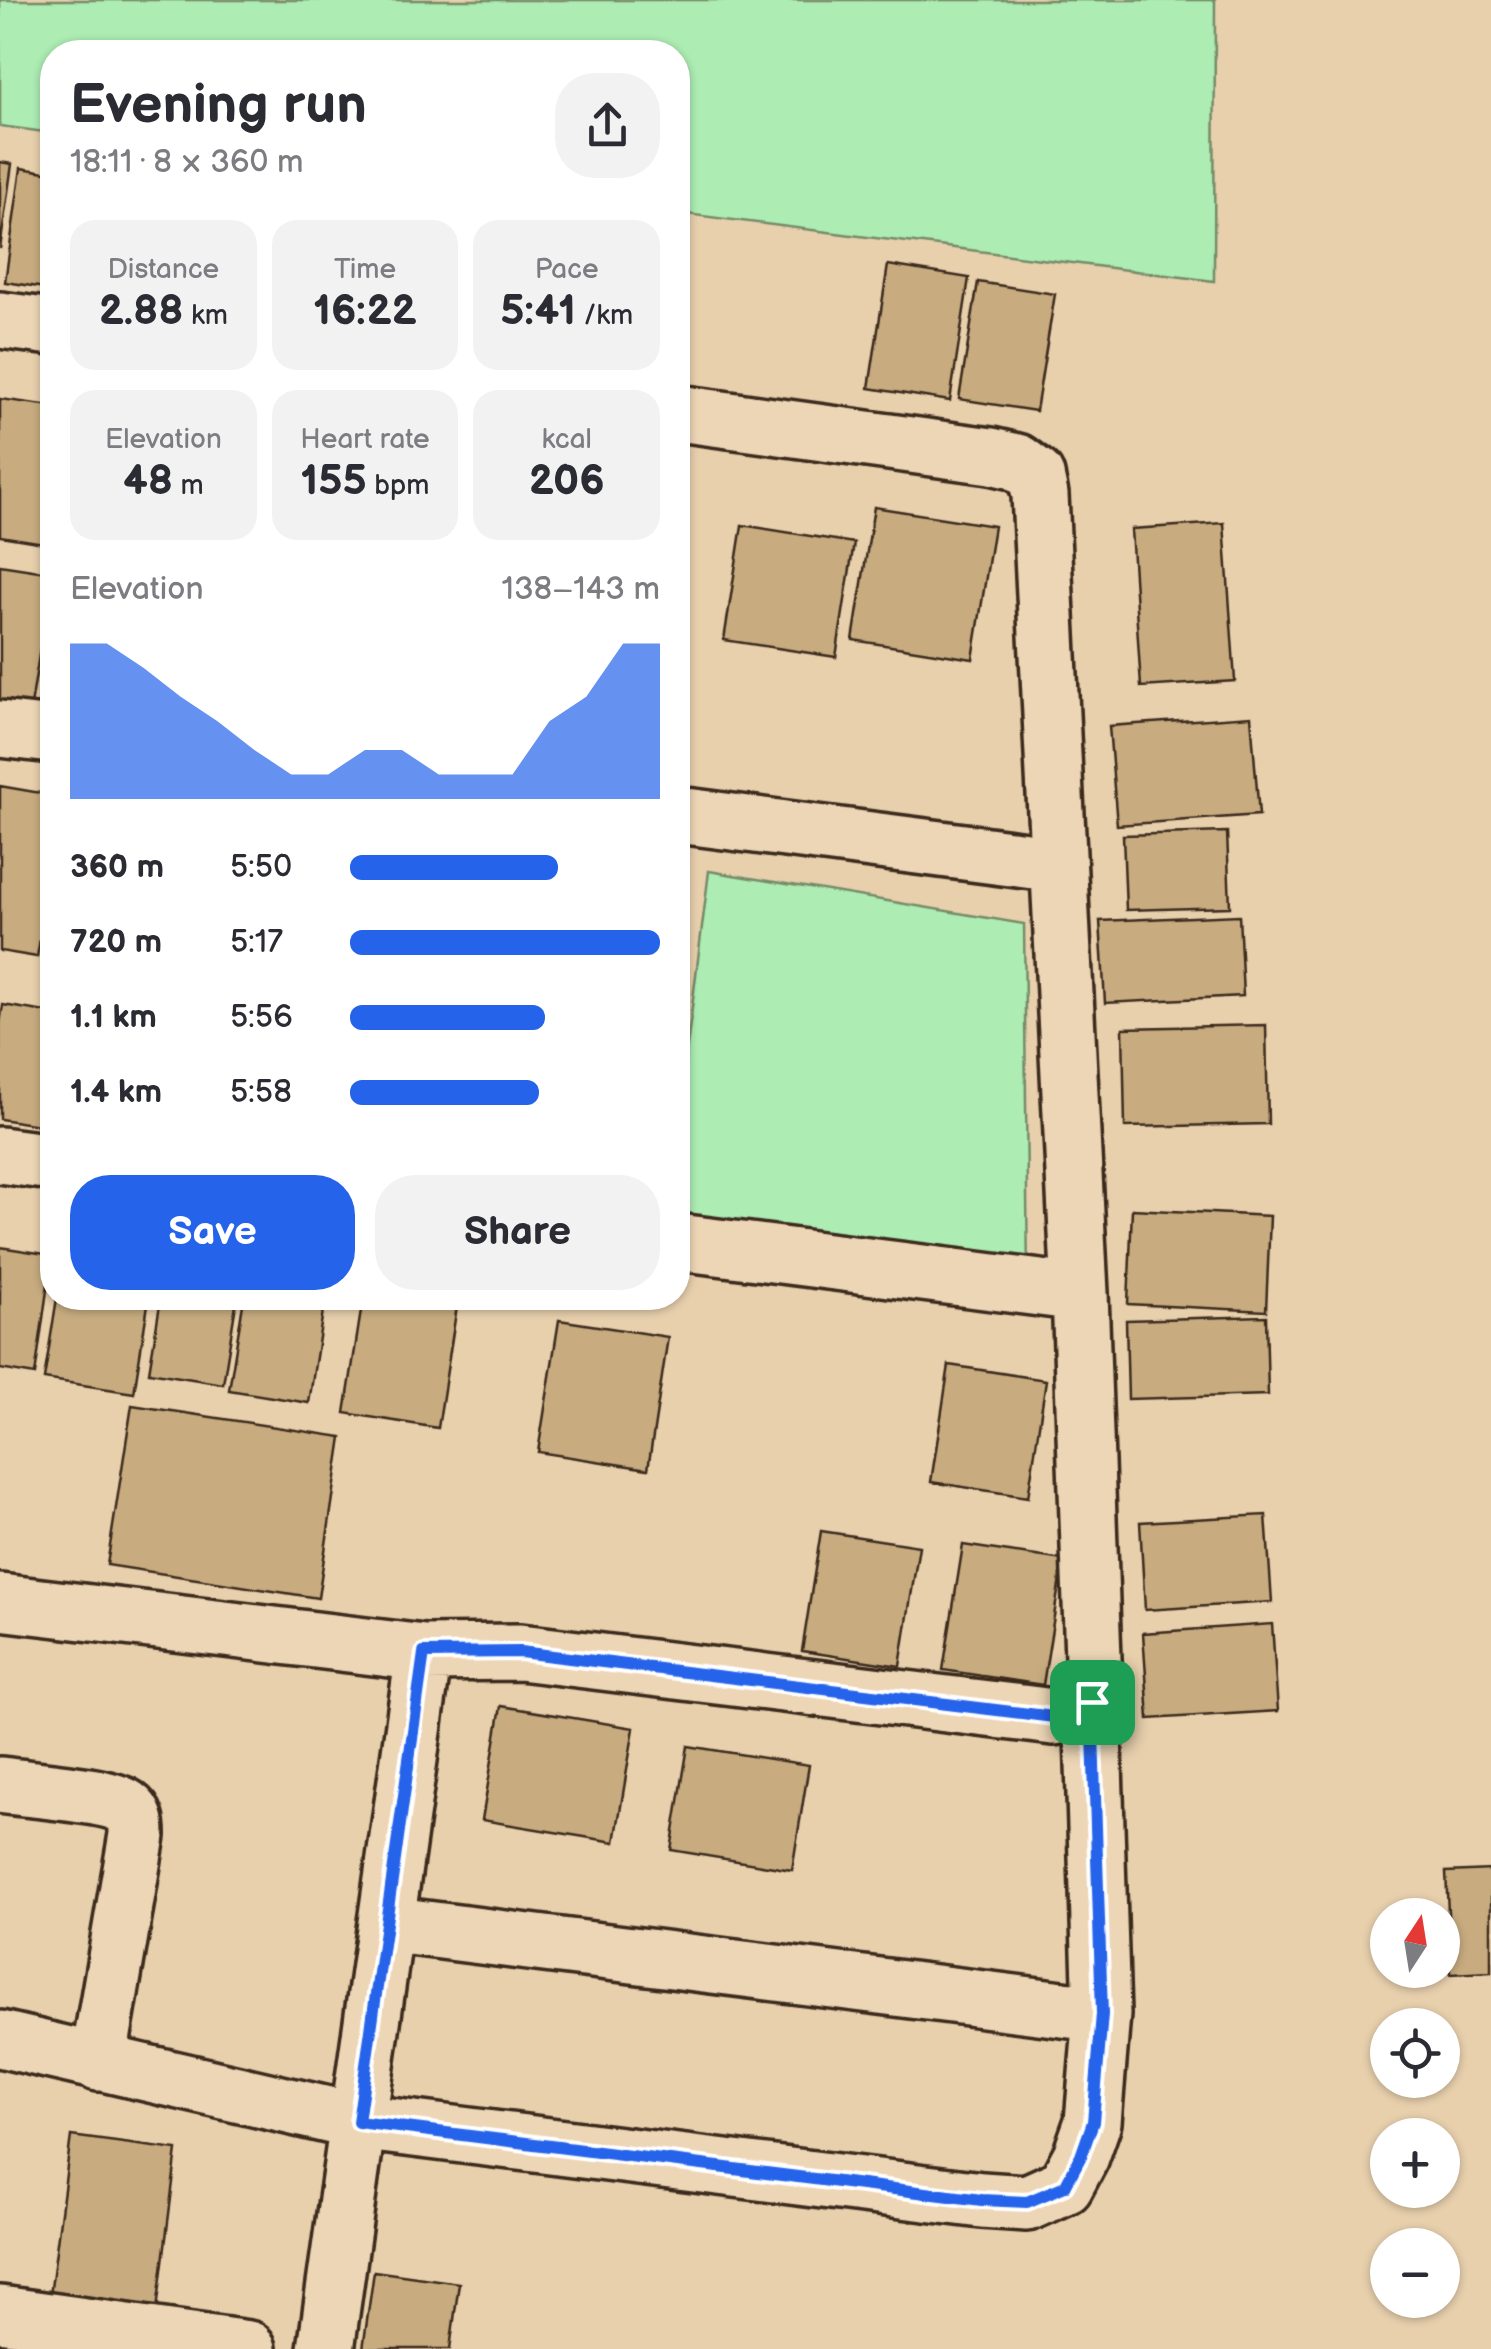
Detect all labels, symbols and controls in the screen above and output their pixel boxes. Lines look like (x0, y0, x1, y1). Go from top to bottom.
text: Evening run (70, 72, 367, 139)
button: share (555, 73, 660, 178)
text: 18:11 · 8 × 360 m (70, 143, 303, 182)
text: Distance (107, 253, 219, 286)
text: Time (334, 253, 396, 286)
text: Pace (535, 253, 599, 286)
text: 2.88 (99, 286, 184, 337)
text: 16:22 (313, 286, 417, 337)
text: 5:41 (500, 286, 576, 337)
text: km (184, 299, 228, 332)
text: /km (576, 299, 633, 332)
text: Elevation (105, 423, 222, 456)
text: Heart rate (300, 423, 430, 456)
text: kcal (542, 423, 592, 456)
text: 48 (123, 456, 173, 507)
text: 155 (301, 456, 367, 507)
text: 206 (529, 456, 605, 507)
text: m (173, 469, 204, 502)
text: bpm (367, 469, 429, 502)
text: Elevation (70, 570, 203, 609)
text: 138–143 m (502, 570, 660, 609)
text: 360 m (70, 848, 164, 887)
text: 5:50 (230, 848, 292, 887)
text: 720 m (70, 923, 162, 962)
text: 5:17 (230, 923, 283, 962)
text: 1.1 km (70, 998, 157, 1037)
text: 5:56 (230, 998, 293, 1037)
text: 1.4 km (70, 1073, 162, 1112)
text: 5:58 (230, 1073, 292, 1112)
button: Save (70, 1175, 355, 1290)
button: Share (375, 1175, 660, 1290)
pin (1050, 1660, 1135, 1745)
icon: arrive (1065, 1675, 1120, 1730)
north arrow (1370, 1898, 1460, 1988)
map controls (1370, 1898, 1460, 2318)
button: locate (1370, 2008, 1460, 2098)
button: + (1370, 2118, 1460, 2208)
button: − (1370, 2228, 1460, 2318)

